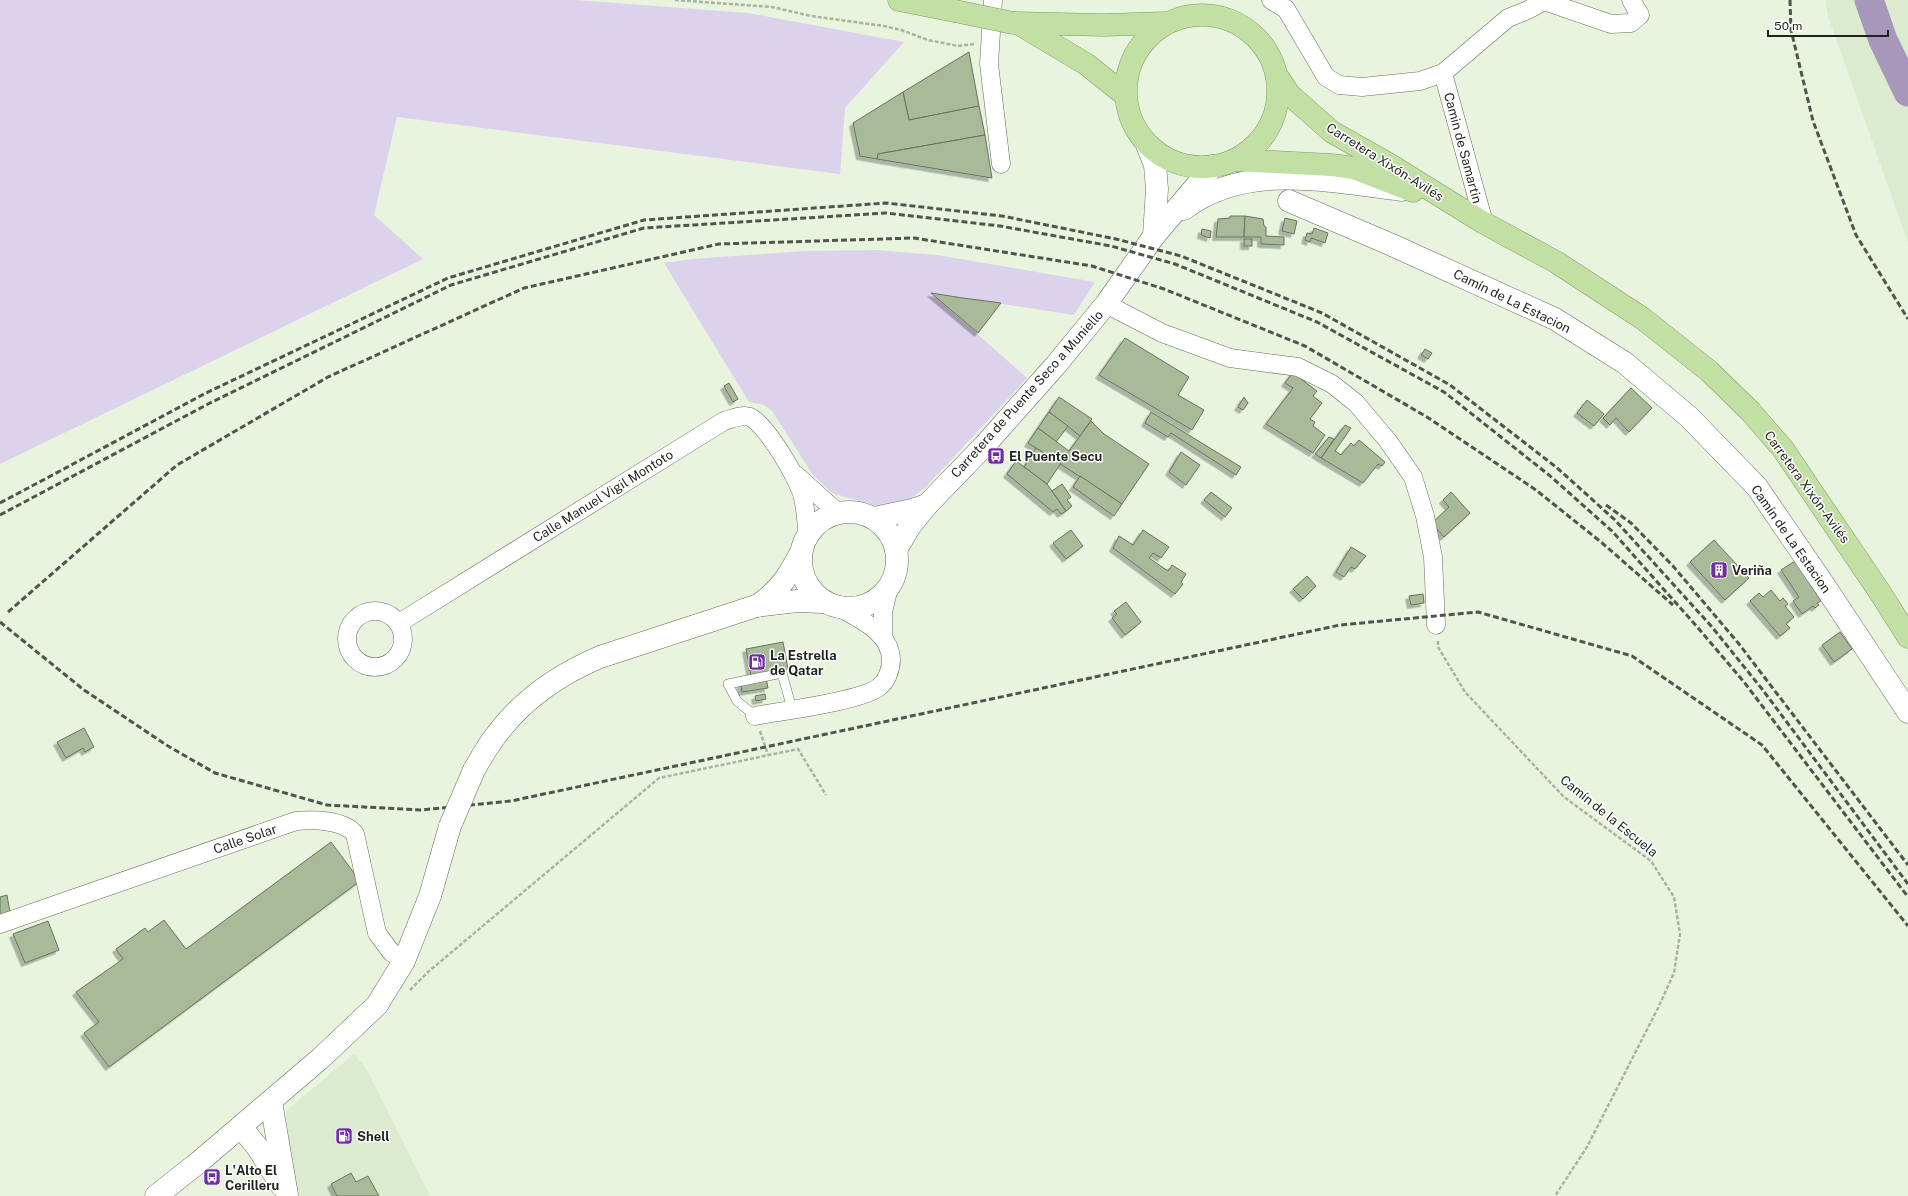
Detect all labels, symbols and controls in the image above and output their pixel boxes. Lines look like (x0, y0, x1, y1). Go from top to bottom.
scale bar (1768, 12, 1888, 38)
text: 50 m (1774, 19, 1802, 33)
street label: Camin de Samartin (1441, 91, 1485, 205)
street label: Carretera Xixón-Avilés (1324, 120, 1446, 204)
street label: Camín de La Estacion (1451, 266, 1573, 336)
street label: Carretera de Puente Seco a Muniello (948, 307, 1106, 481)
street label: Carretera Xixón-Avilés (1761, 428, 1853, 546)
bus stop icon: El Puente Secu (986, 446, 1006, 466)
street label: Calle Manuel Vigil Montoto (530, 447, 676, 545)
place label: El Puente Secu (1009, 449, 1102, 464)
street label: Camín de La Estacion (1748, 482, 1834, 596)
building icon: Veriña (1709, 560, 1729, 580)
place label: Veriña (1732, 563, 1772, 578)
place label: La Estrella de Qatar (770, 648, 837, 678)
fuel station icon: La Estrella de Qatar (747, 652, 767, 672)
street label: Camín de la Escuela (1557, 772, 1661, 860)
street label: Calle Solar (211, 821, 279, 857)
fuel station icon: Shell (334, 1126, 354, 1146)
place label: Shell (357, 1129, 390, 1144)
place label: L'Alto El Cerilleru (225, 1163, 279, 1193)
bus stop icon: L'Alto El Cerilleru (202, 1167, 222, 1187)

